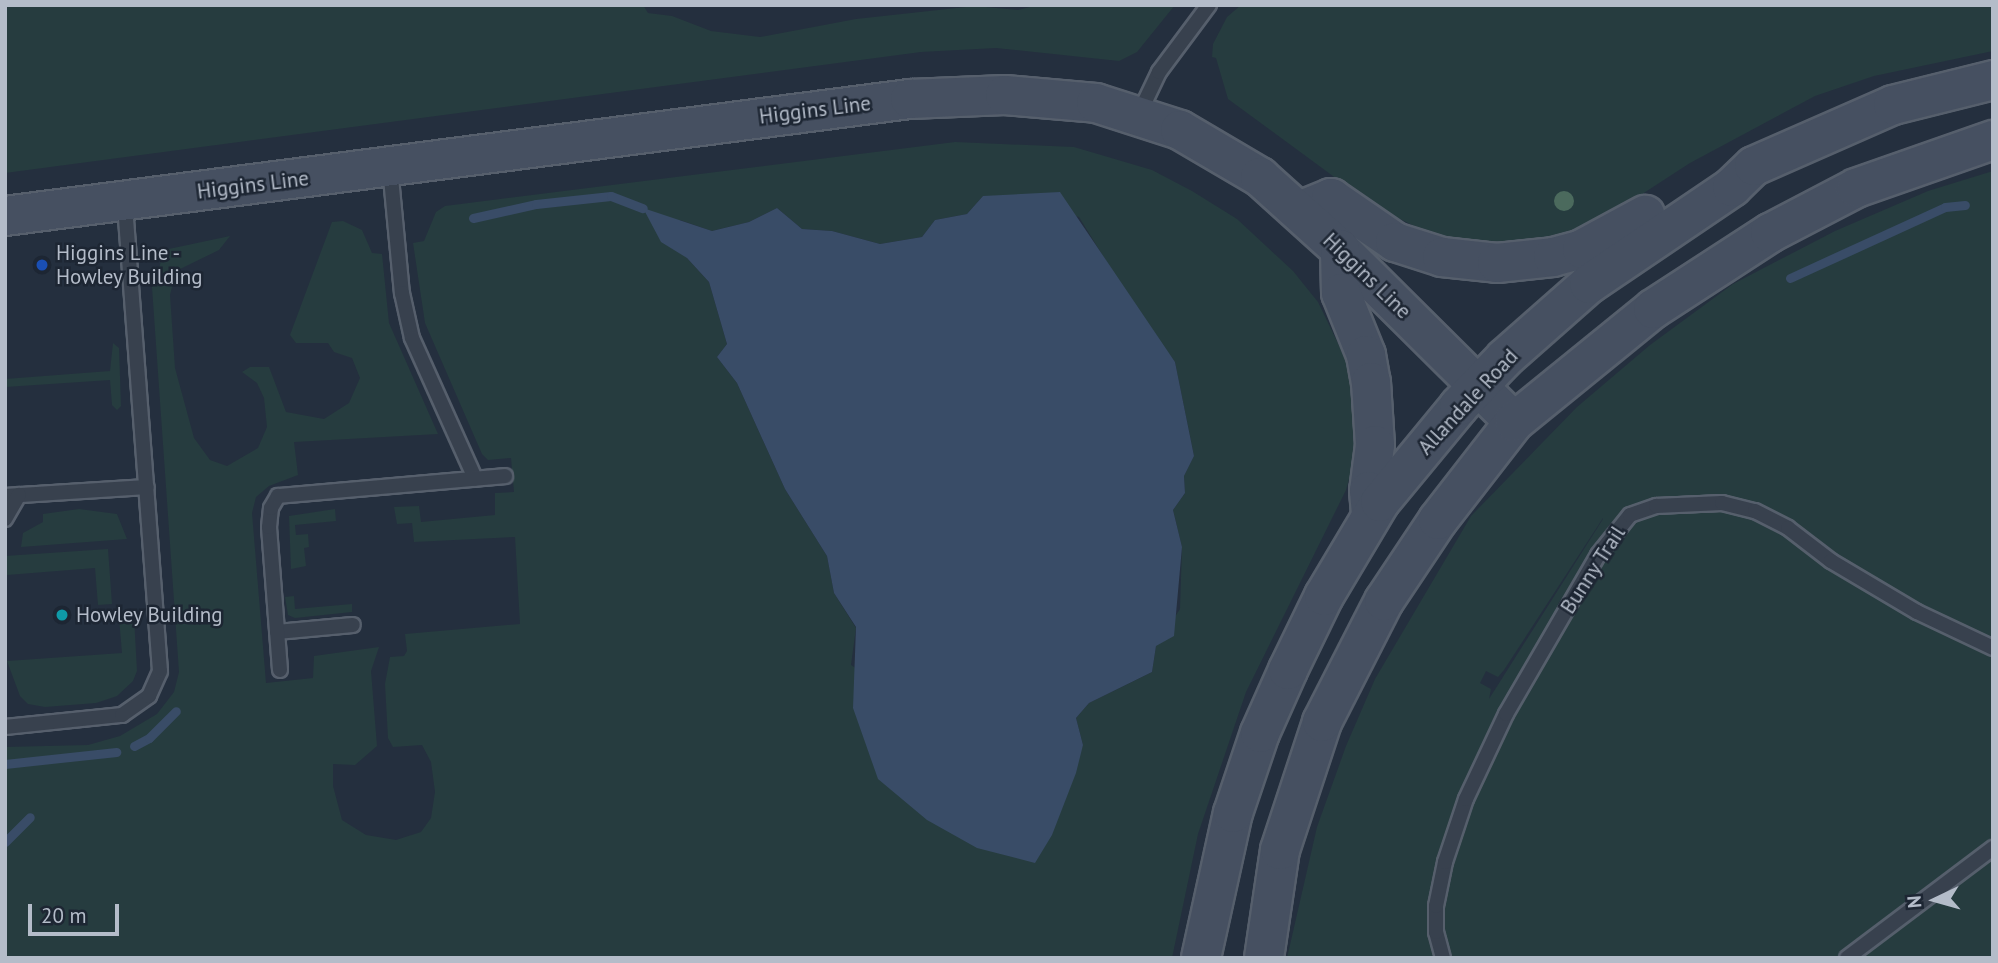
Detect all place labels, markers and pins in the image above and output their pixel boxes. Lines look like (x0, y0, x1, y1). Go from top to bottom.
place label: Higgins Line - Howley Building (56, 240, 203, 290)
marker: Higgins Line - Howley Building (34, 257, 50, 273)
place label: Howley Building (76, 602, 223, 628)
marker: Howley Building (54, 607, 70, 623)

